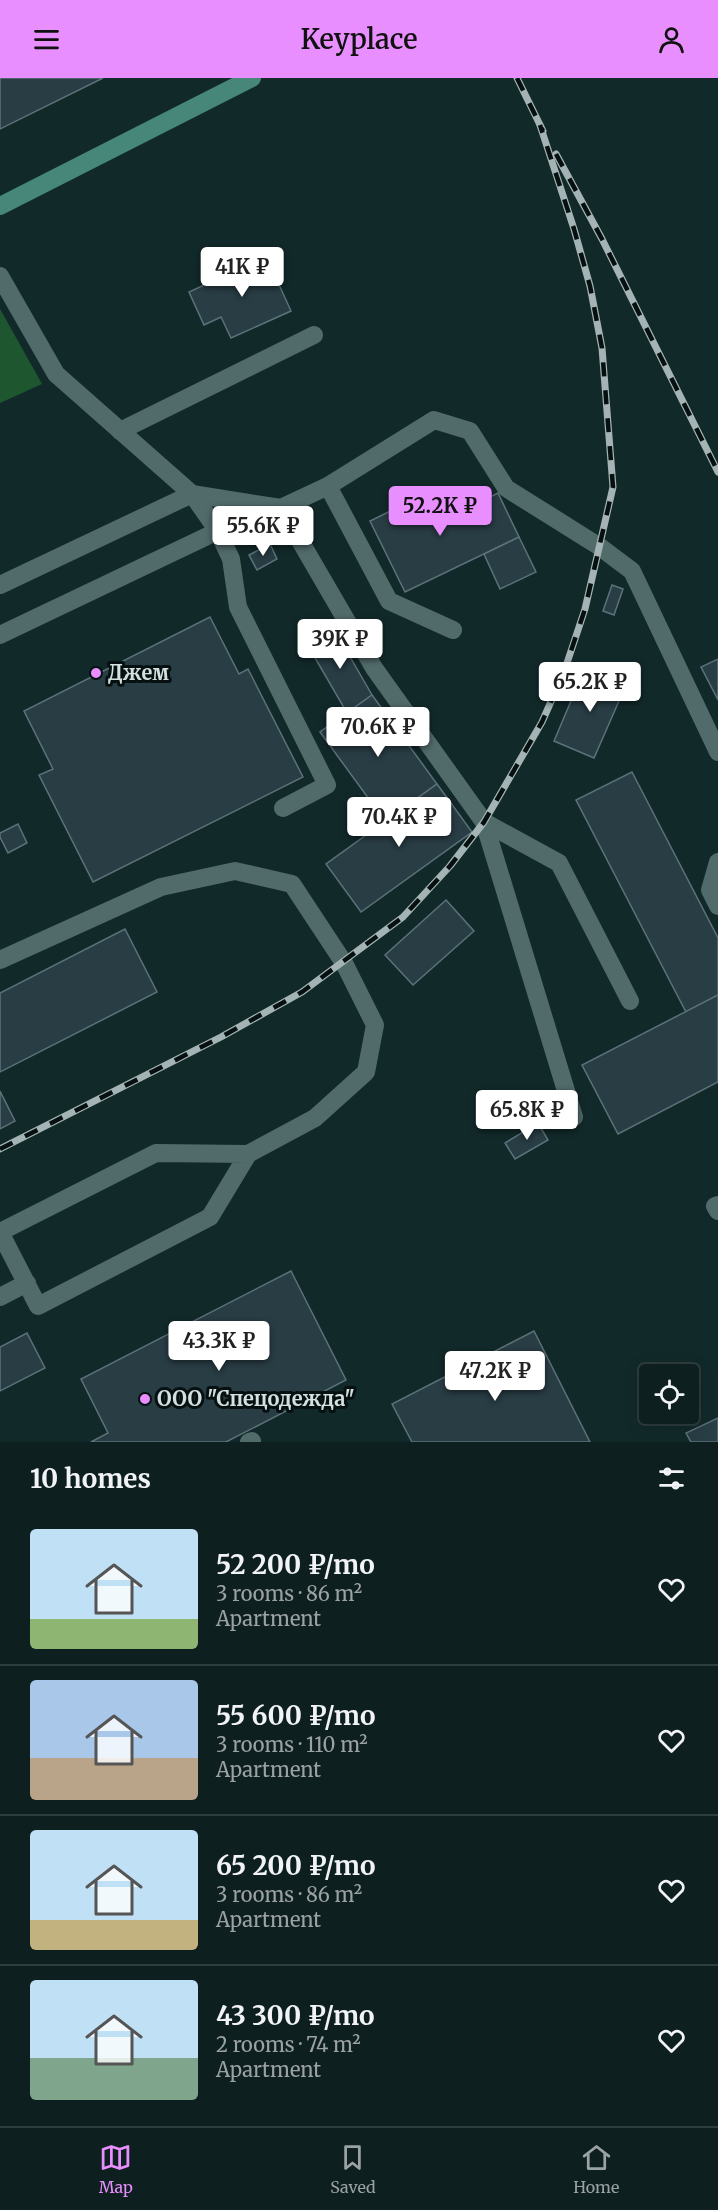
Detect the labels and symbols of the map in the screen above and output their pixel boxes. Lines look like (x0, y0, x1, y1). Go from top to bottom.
pin: 41K ₽ (200, 247, 284, 298)
pin: 52.2K ₽ (385, 486, 495, 537)
pin: 55.6K ₽ (208, 506, 318, 557)
pin: 39K ₽ (298, 619, 382, 670)
place label: Джем (108, 660, 169, 685)
pin: 65.2K ₽ (535, 662, 645, 713)
marker: Джем (89, 666, 103, 680)
pin: 70.6K ₽ (323, 707, 433, 758)
pin: 70.4K ₽ (344, 797, 454, 848)
pin: 65.8K ₽ (472, 1090, 582, 1141)
pin: 43.3K ₽ (164, 1321, 274, 1372)
pin: 47.2K ₽ (440, 1351, 550, 1402)
place label: ООО "Спецодежда" (157, 1386, 355, 1411)
marker: ООО "Спецодежда" (138, 1392, 152, 1406)

